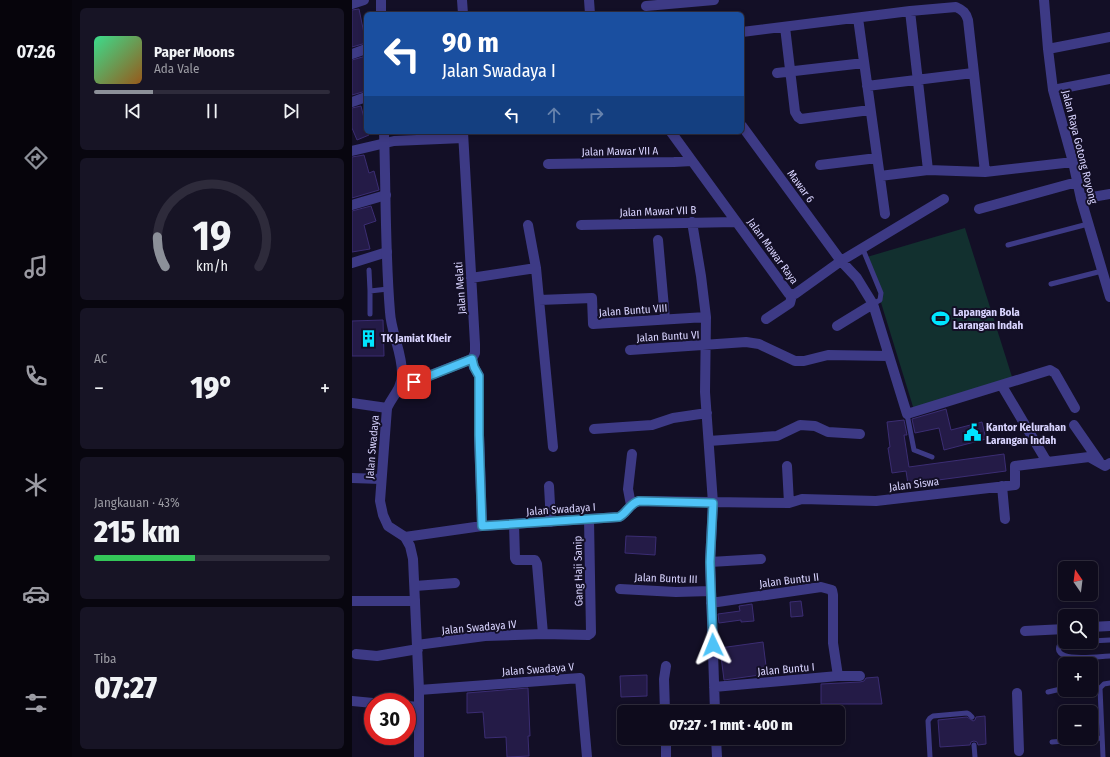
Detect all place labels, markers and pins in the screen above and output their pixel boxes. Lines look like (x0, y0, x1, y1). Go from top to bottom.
place label: Lapangan Bola Larangan Indah (953, 306, 1023, 332)
sports icon: Lapangan Bola Larangan Indah (930, 308, 950, 328)
building icon: TK Jamiat Kheir (358, 328, 378, 348)
place label: TK Jamiat Kheir (381, 332, 452, 345)
pin (397, 365, 431, 399)
place label: Kantor Kelurahan Larangan Indah (986, 421, 1066, 447)
public building icon: Kantor Kelurahan Larangan Indah (963, 423, 983, 443)

